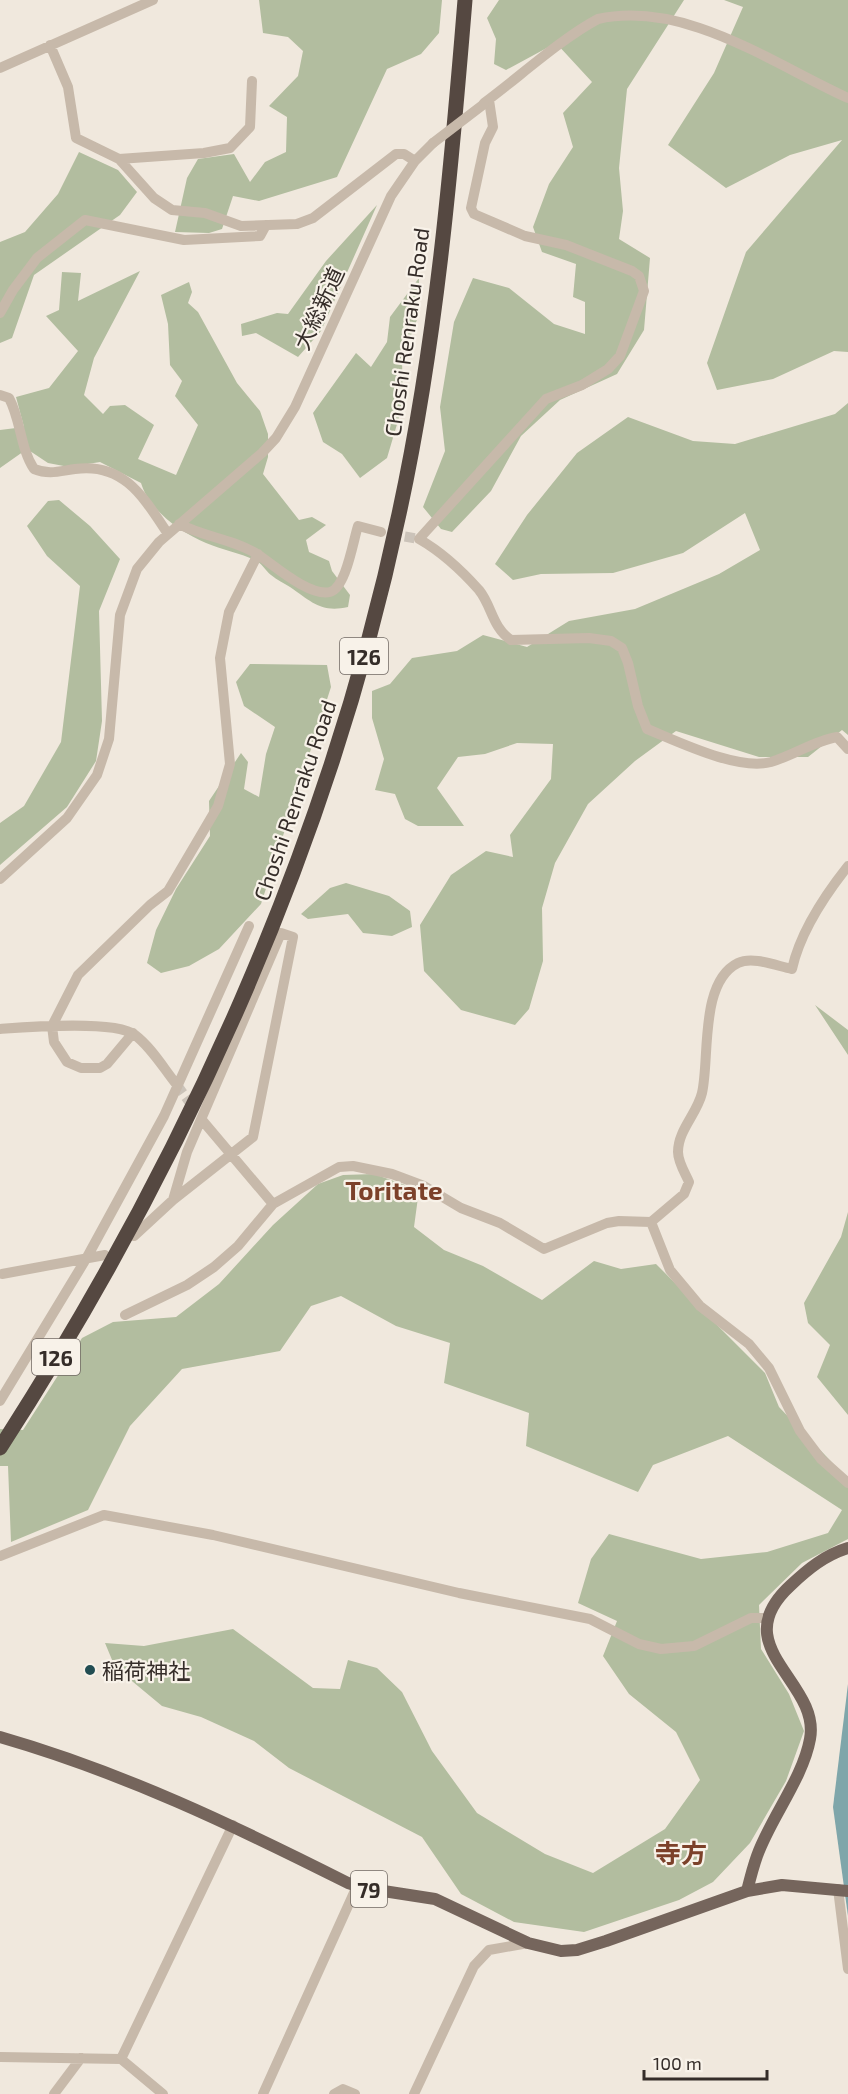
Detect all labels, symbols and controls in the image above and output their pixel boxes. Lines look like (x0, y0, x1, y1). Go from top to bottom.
street label: Choshi Renraku Road (378, 226, 434, 438)
street label: 大総新道 (288, 263, 348, 353)
road number: 126 (340, 638, 388, 674)
street label: Choshi Renraku Road (247, 696, 341, 904)
district label: Toritate (345, 1174, 443, 1205)
road number: 126 (32, 1339, 80, 1375)
place label: 稲荷神社 (102, 1657, 190, 1683)
marker: 稲荷神社 (83, 1663, 97, 1677)
district label: 寺方 (655, 1837, 707, 1868)
road number: 79 (351, 1871, 387, 1907)
scale bar (644, 2043, 767, 2081)
text: 100 m (653, 2052, 702, 2074)

